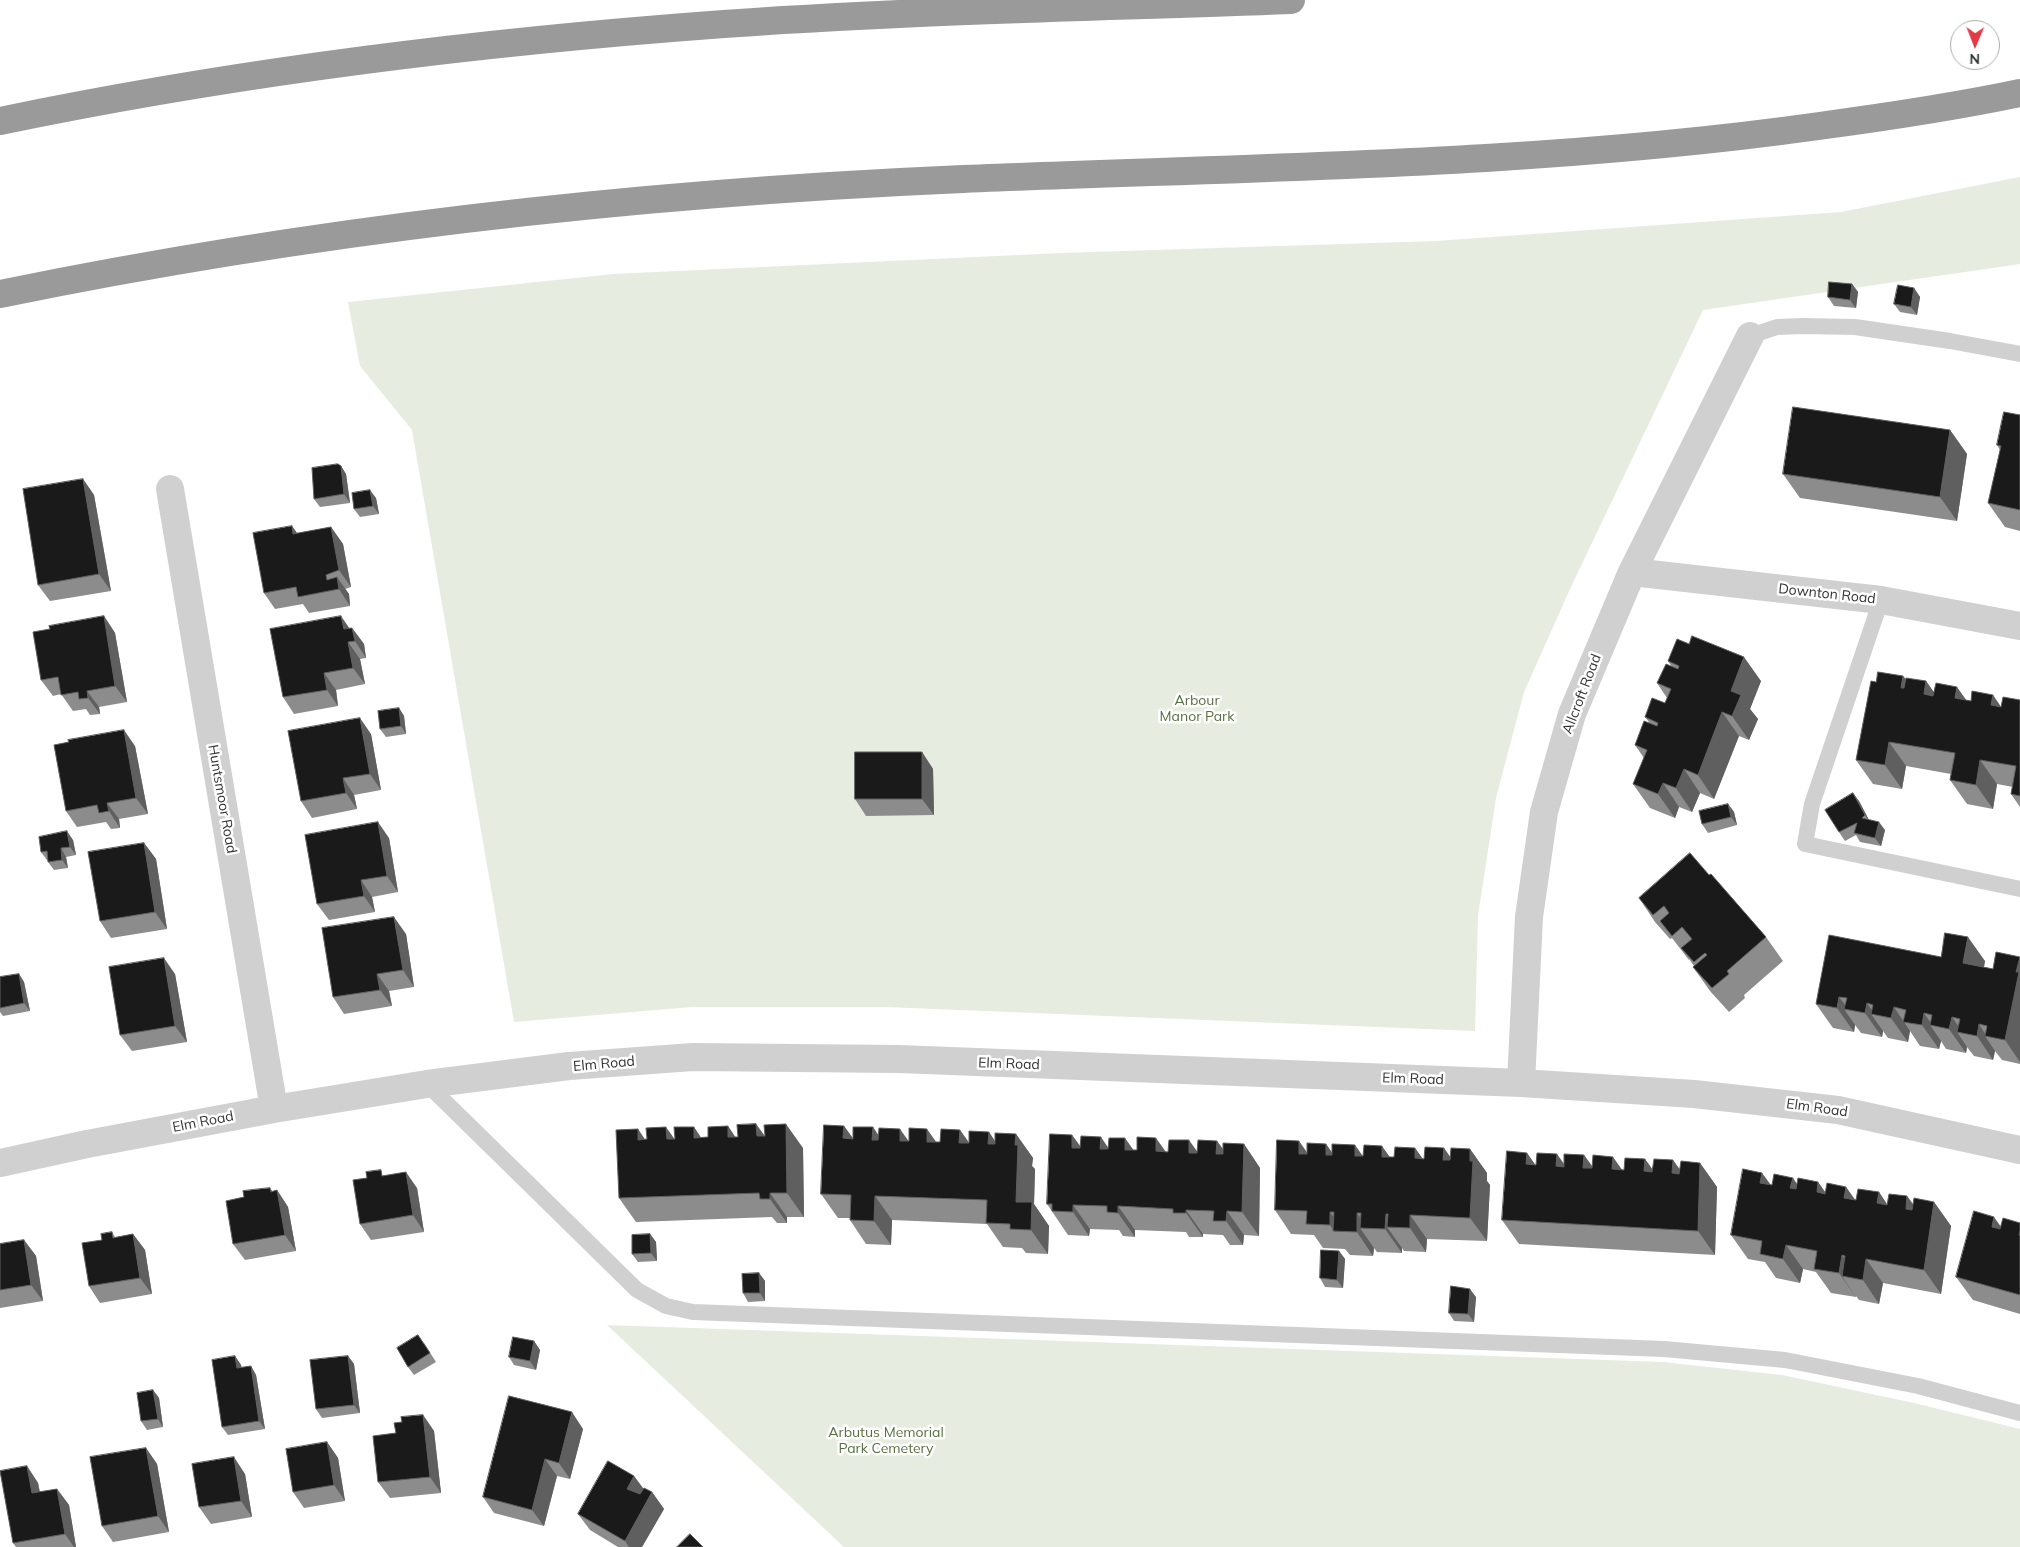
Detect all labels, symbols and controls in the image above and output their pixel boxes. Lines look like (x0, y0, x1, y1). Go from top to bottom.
north arrow (1950, 20, 2000, 70)
text: N (1969, 50, 1980, 68)
street label: Downton Road (1778, 581, 1876, 607)
street label: Allcroft Road (1559, 652, 1605, 736)
park label: Arbour Manor Park (1160, 693, 1234, 726)
street label: Huntsmoor Road (204, 743, 240, 855)
street label: Elm Road (572, 1053, 636, 1075)
street label: Elm Road (978, 1055, 1040, 1073)
street label: Elm Road (1382, 1070, 1444, 1088)
street label: Elm Road (1785, 1095, 1849, 1121)
street label: Elm Road (171, 1108, 235, 1136)
park label: Arbutus Memorial Park Cemetery (828, 1425, 944, 1458)

